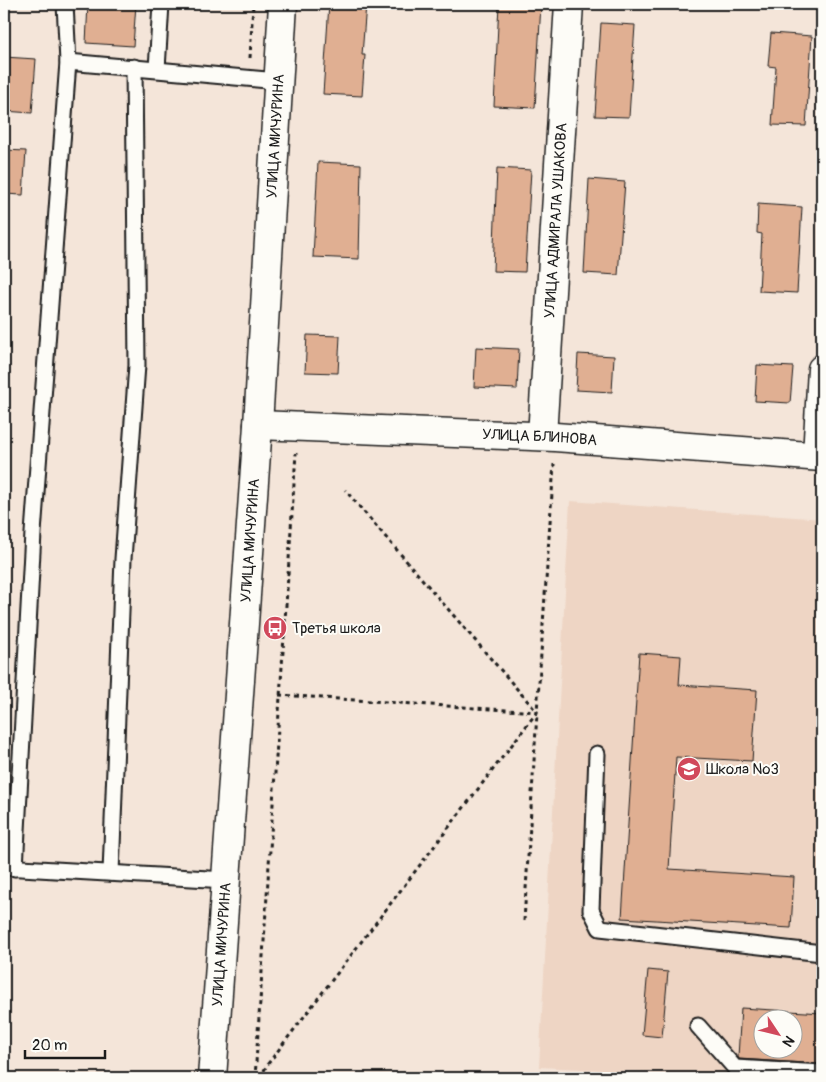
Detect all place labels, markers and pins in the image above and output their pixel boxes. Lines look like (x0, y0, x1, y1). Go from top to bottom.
bus stop icon: Третья школа (262, 615, 288, 641)
place label: Третья школа (292, 619, 381, 638)
school or university icon: Школа №3 (676, 756, 702, 782)
place label: Школа №3 (706, 760, 779, 779)

